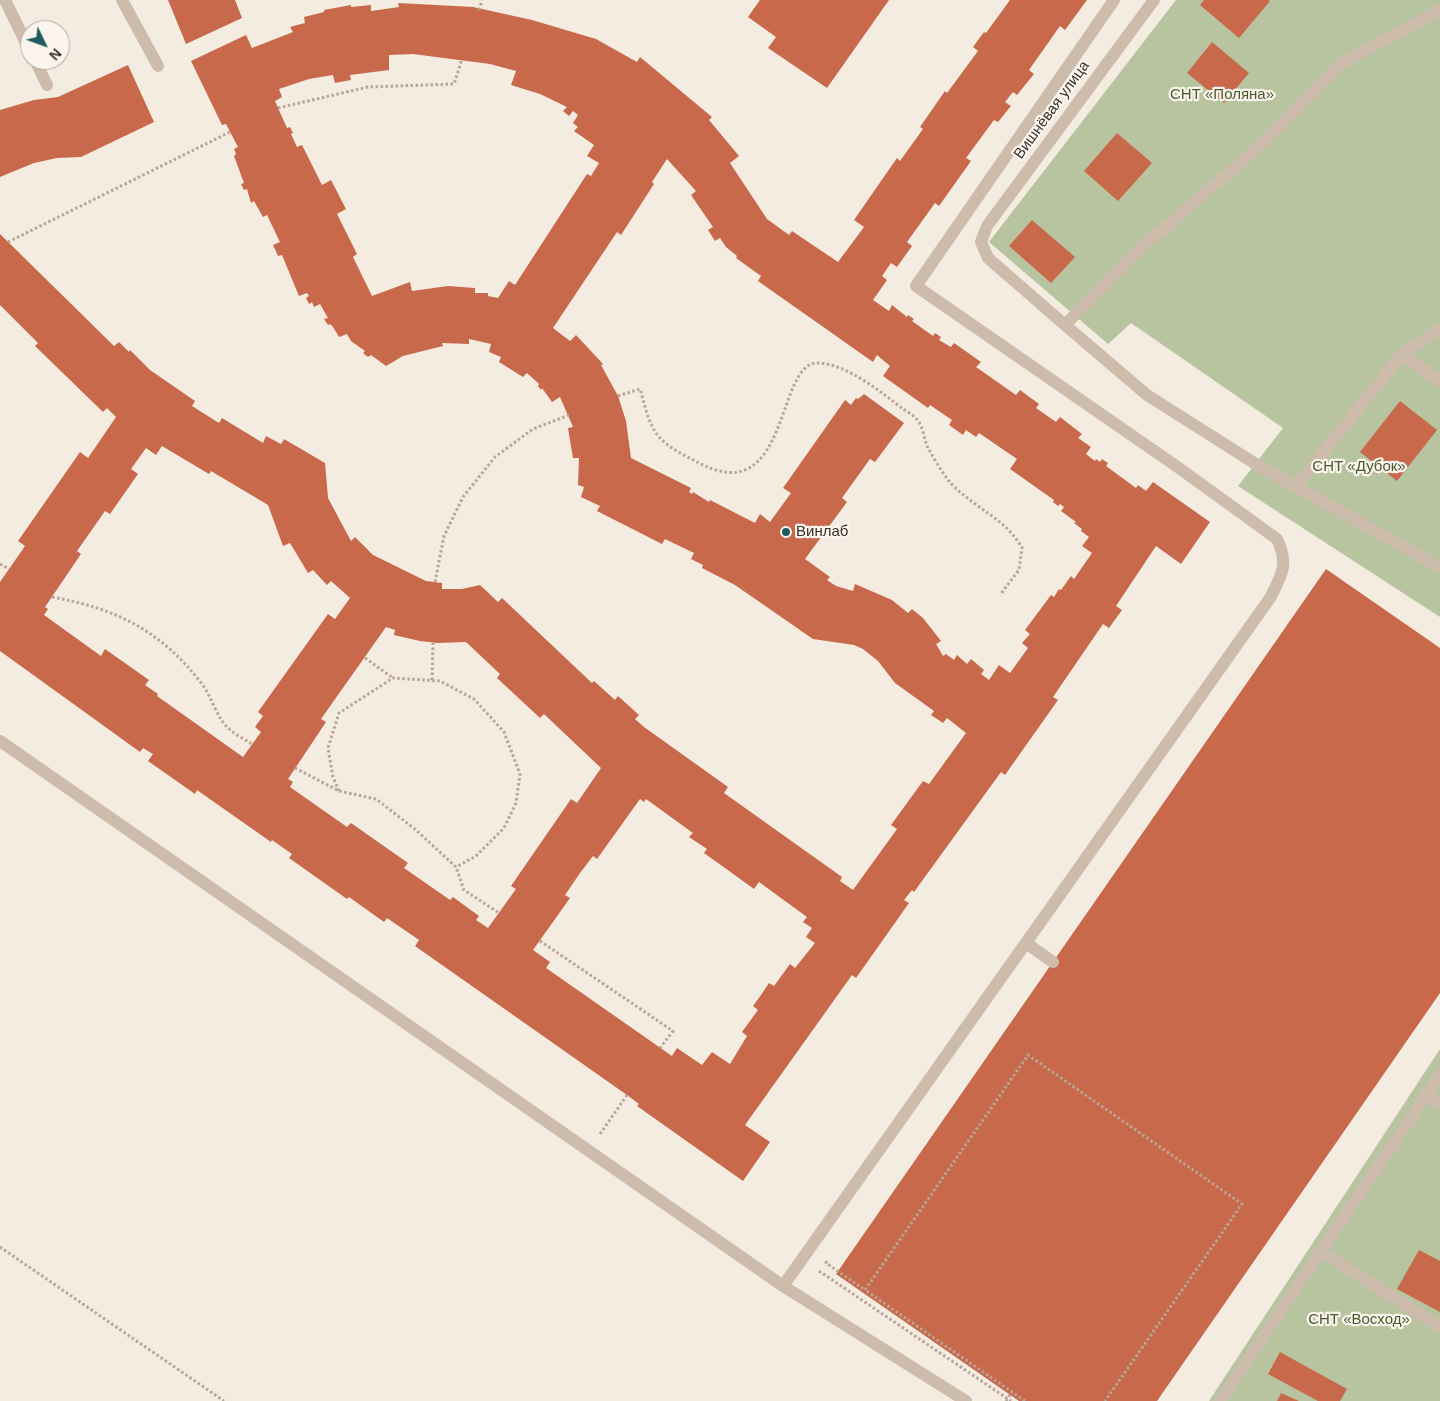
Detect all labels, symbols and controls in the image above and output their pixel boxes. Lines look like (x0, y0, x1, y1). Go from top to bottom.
north arrow (20, 20, 70, 70)
text: N (46, 45, 65, 63)
street label: Вишнёвая улица (1010, 57, 1094, 163)
park label: СНТ «Поляна» (1170, 86, 1274, 104)
park label: СНТ «Дубок» (1312, 458, 1406, 476)
place label: Винлаб (796, 523, 848, 541)
marker: Винлаб (780, 526, 792, 538)
park label: СНТ «Восход» (1308, 1311, 1410, 1329)

